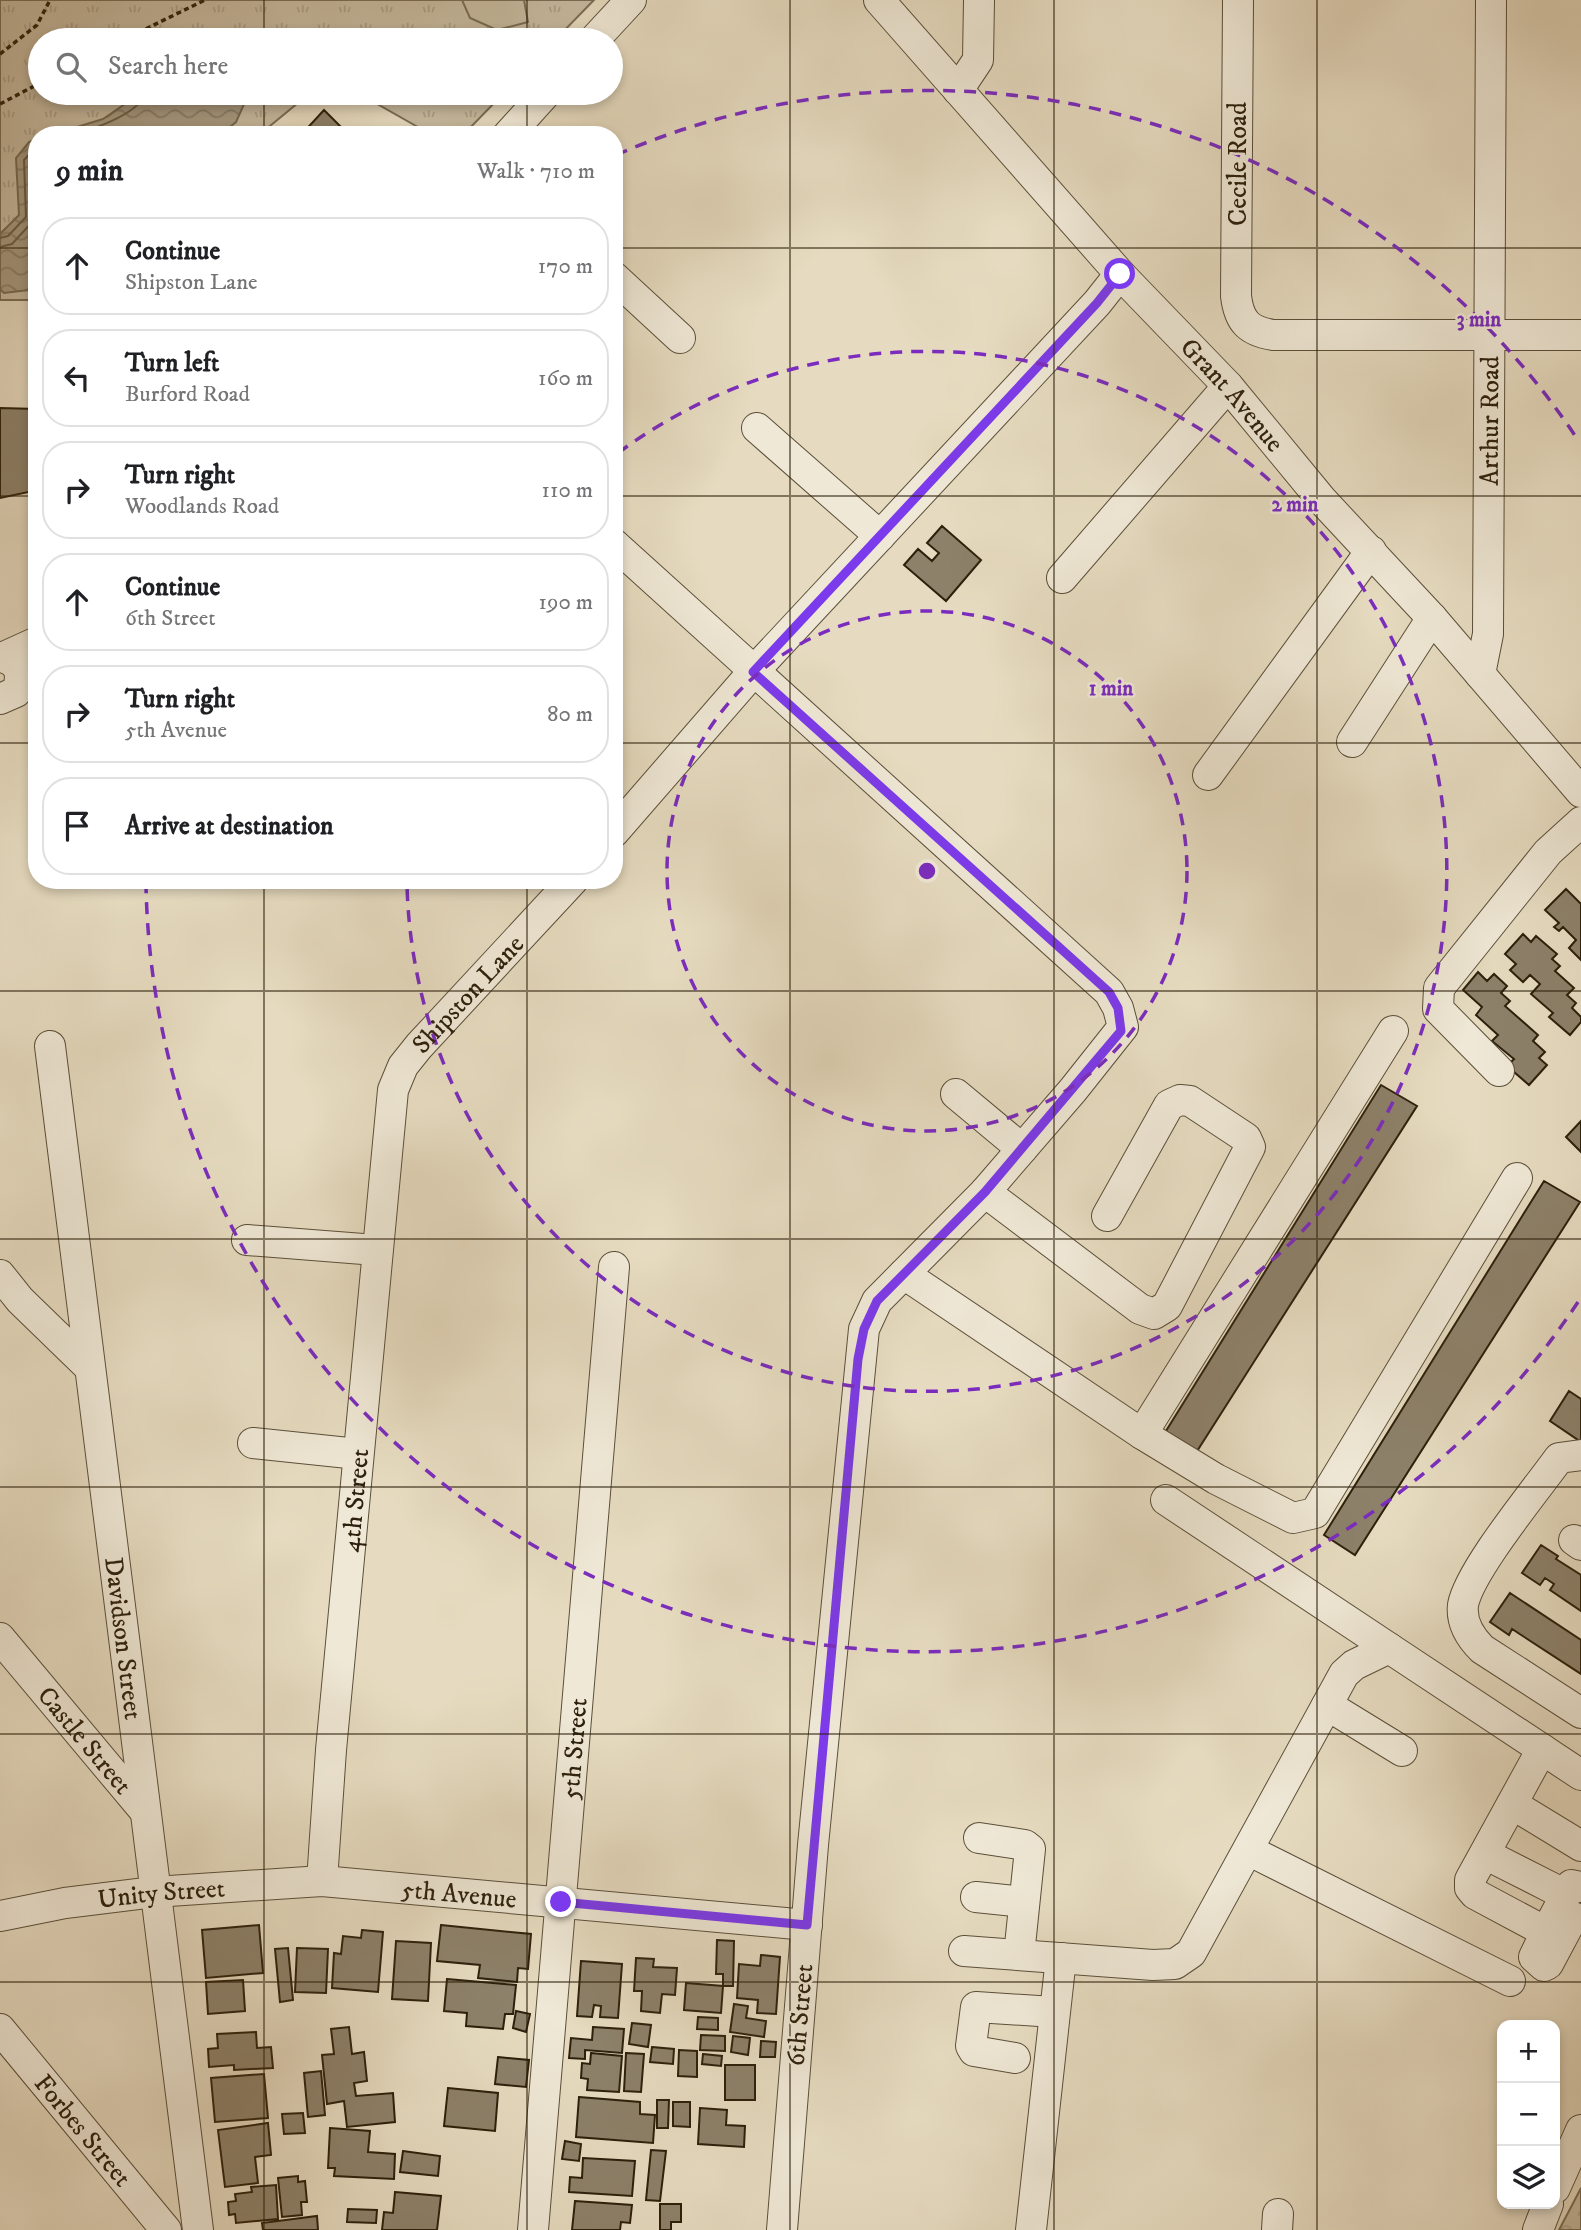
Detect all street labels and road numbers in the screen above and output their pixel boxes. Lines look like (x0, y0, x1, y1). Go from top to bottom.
street label: Cecile Road (1222, 102, 1255, 226)
street label: Grant Avenue (1173, 332, 1291, 459)
street label: Arthur Road (1474, 356, 1507, 486)
street label: Shipston Lane (405, 929, 532, 1061)
street label: 4th Street (335, 1447, 377, 1554)
street label: Davidson Street (96, 1555, 149, 1722)
street label: Castle Street (30, 1680, 139, 1802)
street label: 5th Street (554, 1697, 596, 1801)
street label: Unity Street (96, 1872, 226, 1917)
street label: 5th Avenue (400, 1873, 518, 1917)
street label: 6th Street (780, 1963, 821, 2068)
street label: Forbes Street (26, 2068, 138, 2194)

